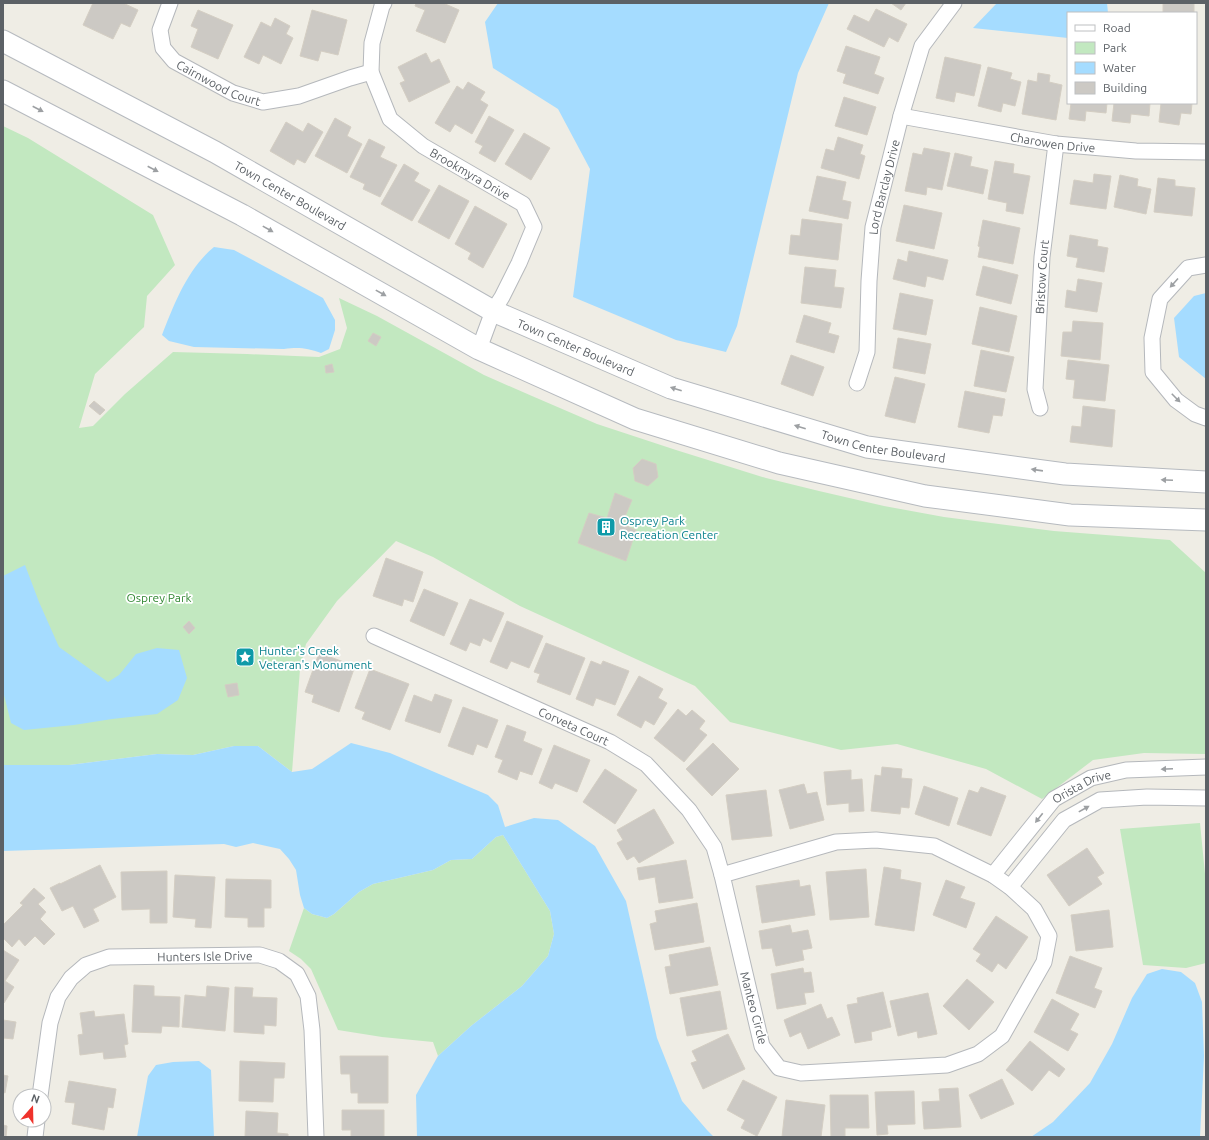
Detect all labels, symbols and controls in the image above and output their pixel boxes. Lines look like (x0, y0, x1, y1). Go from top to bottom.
legend (1067, 12, 1197, 104)
text: Road (1103, 21, 1131, 34)
text: Park (1103, 41, 1127, 54)
street label: Cairnwood Court (175, 57, 263, 108)
text: Water (1103, 61, 1136, 74)
text: Building (1103, 81, 1147, 94)
one-way arrow (32, 106, 43, 112)
street label: Charowen Drive (1009, 129, 1096, 154)
street label: Lord Barclay Drive (866, 138, 901, 235)
street label: Brookmyra Drive (428, 145, 513, 202)
street label: Town Center Boulevard (232, 158, 348, 232)
one-way arrow (147, 166, 159, 172)
one-way arrow (262, 226, 274, 233)
street label: Bristow Court (1032, 239, 1051, 314)
one-way arrow (1169, 278, 1179, 288)
one-way arrow (375, 290, 387, 297)
street label: Town Center Boulevard (515, 316, 637, 378)
one-way arrow (669, 386, 681, 392)
one-way arrow (1171, 394, 1181, 403)
one-way arrow (794, 424, 806, 430)
street label: Town Center Boulevard (820, 427, 946, 464)
one-way arrow (1031, 467, 1044, 473)
one-way arrow (1161, 476, 1173, 483)
place label: Osprey Park Recreation Center (620, 514, 718, 541)
building icon: Osprey Park Recreation Center (595, 516, 617, 538)
park label: Osprey Park (126, 591, 192, 604)
place label: Hunter's Creek Veteran's Monument (259, 644, 372, 671)
place icon: Hunter's Creek Veteran's Monument (234, 646, 256, 668)
street label: Corveta Court (537, 704, 611, 747)
one-way arrow (1161, 765, 1173, 772)
street label: Orista Drive (1050, 767, 1112, 805)
one-way arrow (1078, 805, 1090, 812)
one-way arrow (1034, 813, 1043, 824)
street label: Hunters Isle Drive (157, 949, 253, 963)
street label: Manteo Circle (738, 970, 770, 1046)
north arrow (12, 1088, 52, 1128)
text: N (30, 1092, 41, 1106)

